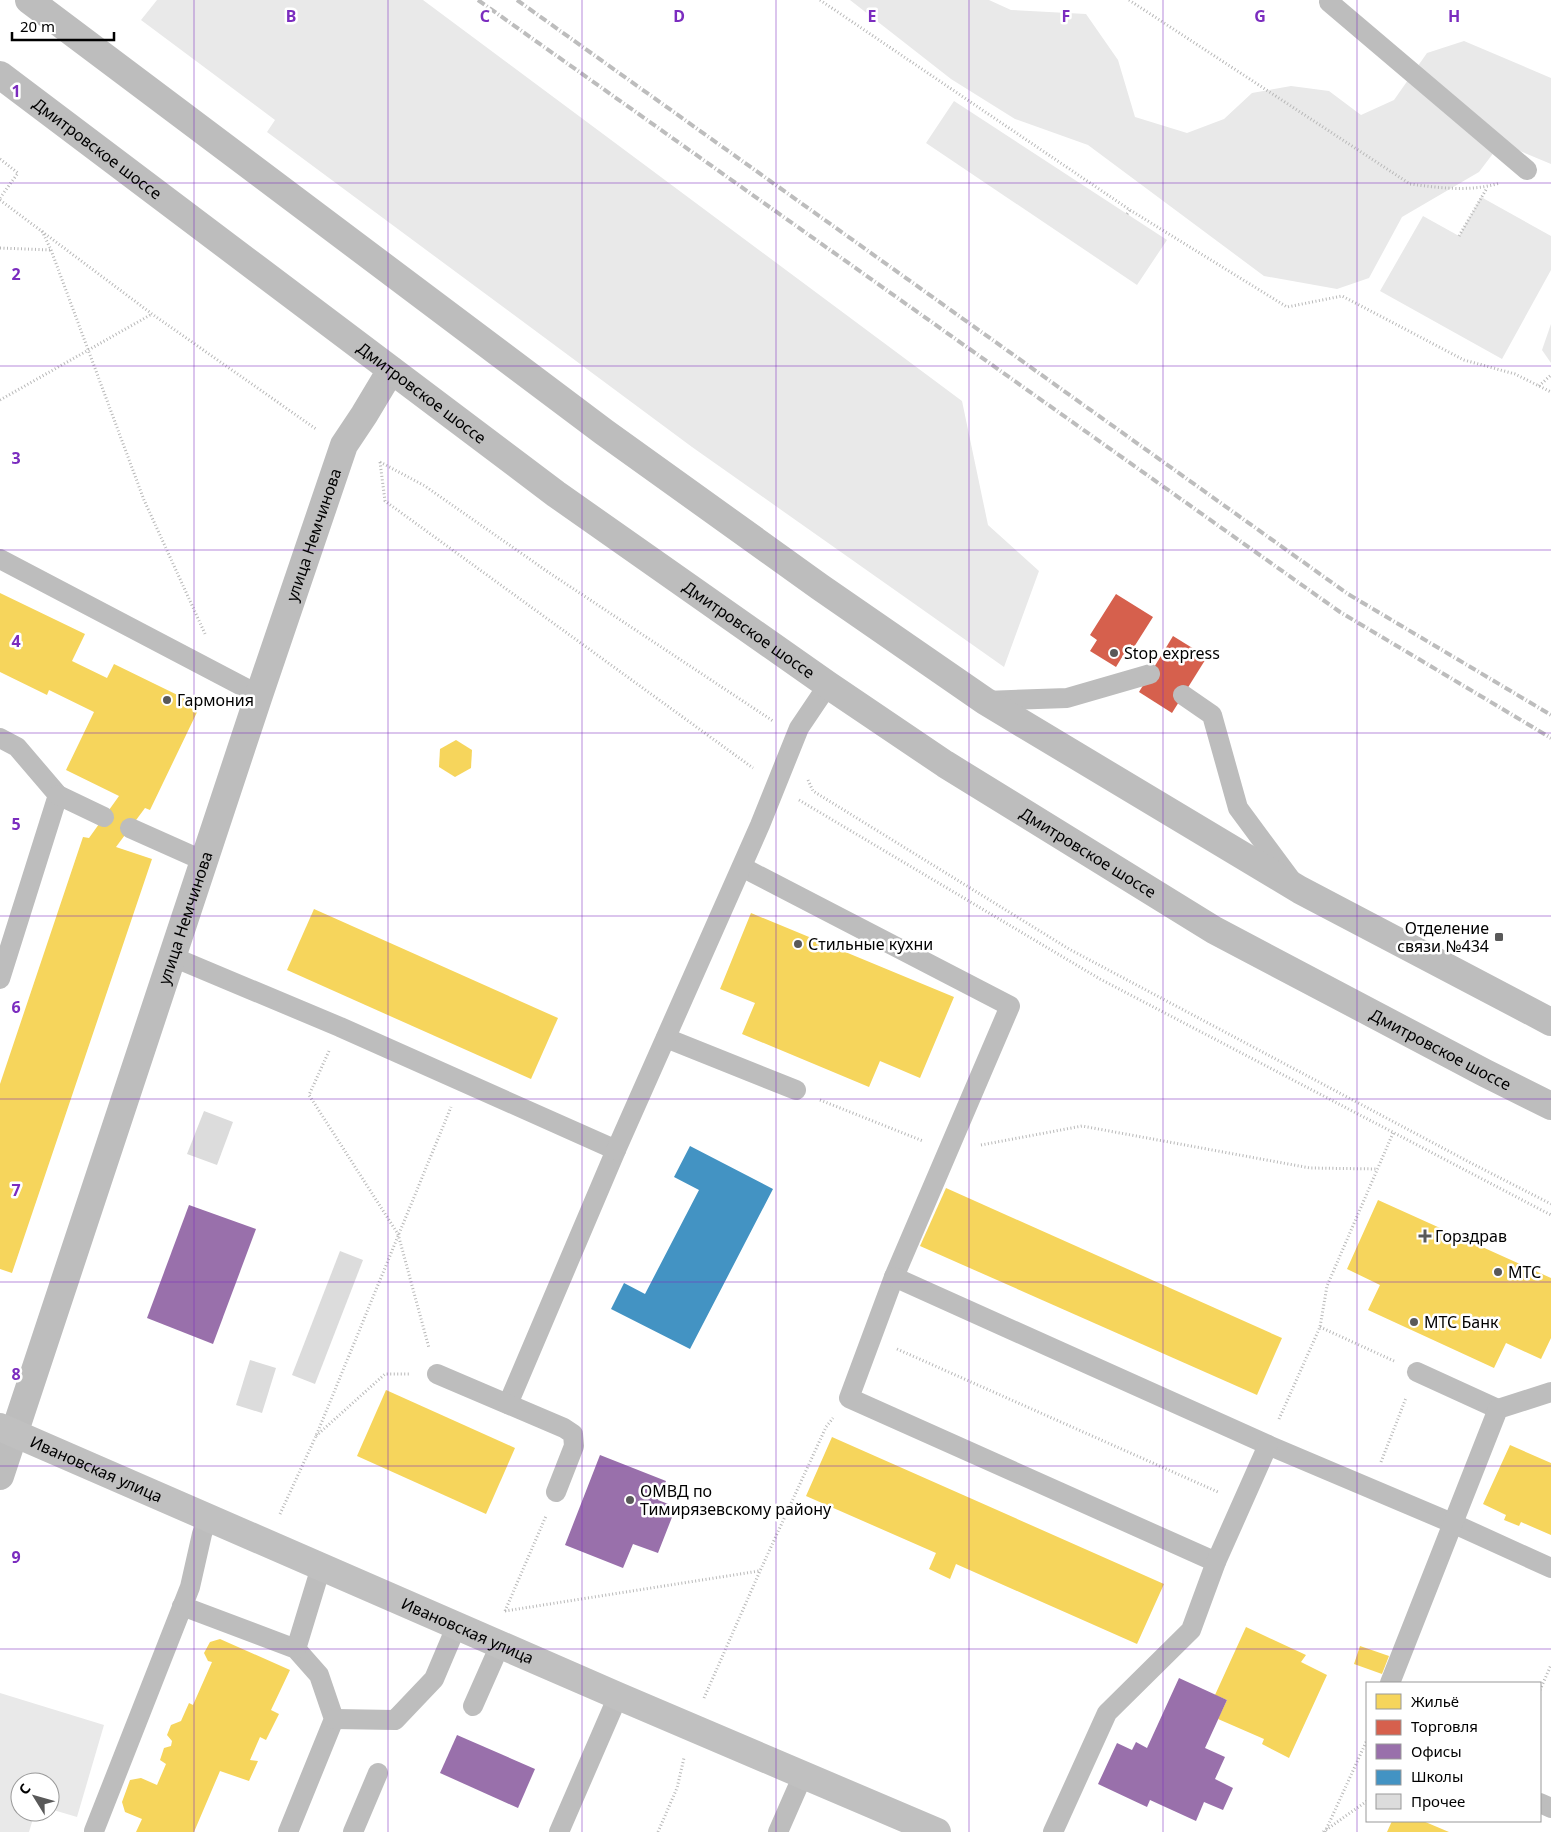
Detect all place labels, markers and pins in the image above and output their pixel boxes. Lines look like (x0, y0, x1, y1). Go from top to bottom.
place label: Stop express (1124, 642, 1220, 664)
marker: Stop express (1108, 647, 1120, 659)
place label: Гармония (177, 689, 254, 711)
marker: Гармония (161, 694, 173, 706)
place label: Отделение связи №434 (1397, 917, 1489, 957)
marker: Отделение связи №434 (1493, 931, 1505, 943)
place label: Стильные кухни (808, 933, 933, 955)
marker: Стильные кухни (792, 938, 804, 950)
place label: Горздрав (1435, 1225, 1507, 1247)
marker: Горздрав (1419, 1230, 1431, 1242)
place label: МТС (1508, 1261, 1541, 1283)
marker: МТС (1492, 1266, 1504, 1278)
place label: МТС Банк (1424, 1311, 1499, 1333)
marker: МТС Банк (1408, 1316, 1420, 1328)
place label: ОМВД по Тимирязевскому району (640, 1480, 832, 1520)
marker: ОМВД по Тимирязевскому району (624, 1494, 636, 1506)

